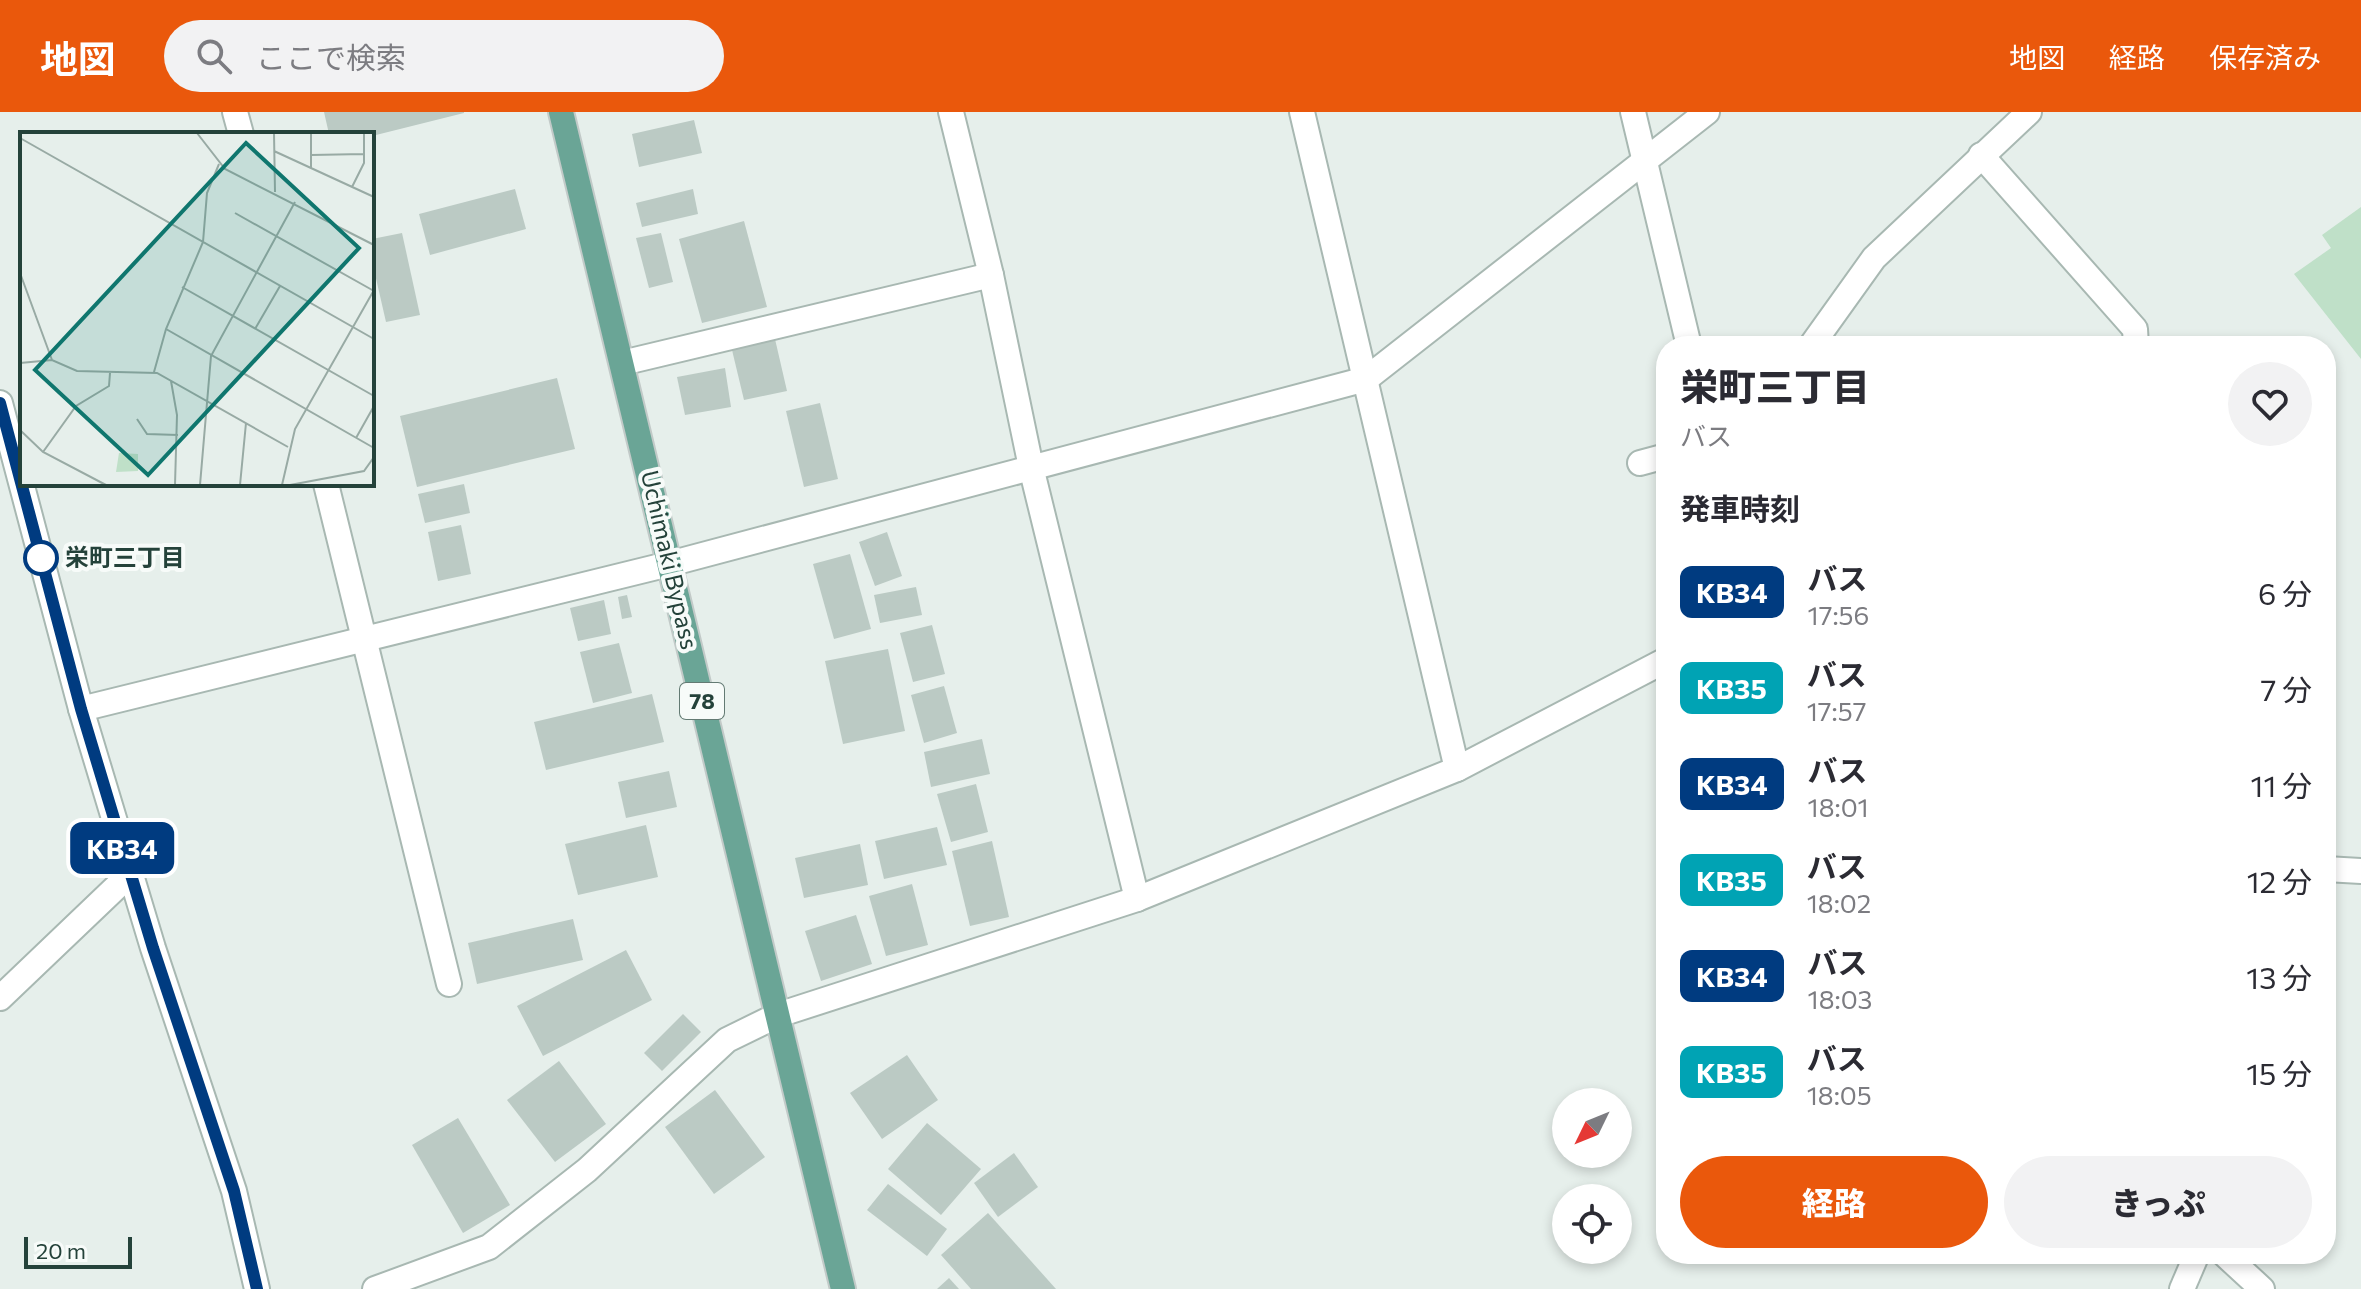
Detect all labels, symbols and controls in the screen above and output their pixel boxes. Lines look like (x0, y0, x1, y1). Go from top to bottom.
search box (164, 20, 724, 92)
text: 地図 (40, 34, 116, 81)
icon: search (192, 34, 236, 78)
text: ここで検索 (256, 38, 406, 75)
text: 地図 (2009, 40, 2065, 74)
text: 経路 (2109, 40, 2165, 74)
text: 保存済み (2209, 40, 2321, 74)
inset map (20, 132, 374, 486)
text: 栄町三丁目 (1680, 362, 1870, 409)
button: heart (2228, 362, 2312, 446)
text: バス (1680, 420, 1732, 451)
street label: Uchimaki Bypass (636, 467, 705, 652)
text: 発車時刻 (1680, 489, 1800, 526)
marker: 栄町三丁目 (24, 541, 58, 575)
place label: 栄町三丁目 (65, 542, 185, 571)
text: バス (1808, 559, 1868, 596)
text: 6 分 (2258, 574, 2312, 611)
text: KB34 (1696, 575, 1768, 609)
text: 17:56 (1808, 599, 1869, 630)
text: バス (1807, 655, 1867, 692)
text: 7 分 (2260, 670, 2312, 707)
text: KB35 (1696, 671, 1767, 705)
road number: 78 (680, 683, 724, 719)
text: 17:57 (1807, 695, 1866, 726)
text: バス (1808, 751, 1868, 788)
text: 11 分 (2251, 766, 2312, 803)
text: KB34 (1696, 767, 1768, 801)
text: 18:01 (1808, 791, 1869, 822)
line badge: KB34 (66, 822, 178, 874)
text: KB34 (86, 831, 158, 865)
text: バス (1807, 847, 1867, 884)
text: 12 分 (2247, 862, 2312, 899)
text: KB35 (1696, 863, 1767, 897)
text: 18:02 (1807, 887, 1871, 918)
text: バス (1808, 943, 1868, 980)
text: 13 分 (2246, 958, 2312, 995)
text: KB34 (1696, 959, 1768, 993)
text: 18:03 (1808, 983, 1872, 1014)
text: バス (1807, 1039, 1867, 1076)
text: 15 分 (2246, 1054, 2312, 1091)
text: KB35 (1696, 1055, 1767, 1089)
text: 18:05 (1807, 1079, 1872, 1110)
north arrow (1552, 1088, 1632, 1168)
map controls (1552, 1088, 1632, 1264)
button: 経路 (1680, 1156, 1988, 1248)
button: きっぷ (2004, 1156, 2312, 1248)
button: locate (1552, 1184, 1632, 1264)
scale bar (24, 1233, 132, 1269)
text: 20 m (36, 1237, 86, 1264)

